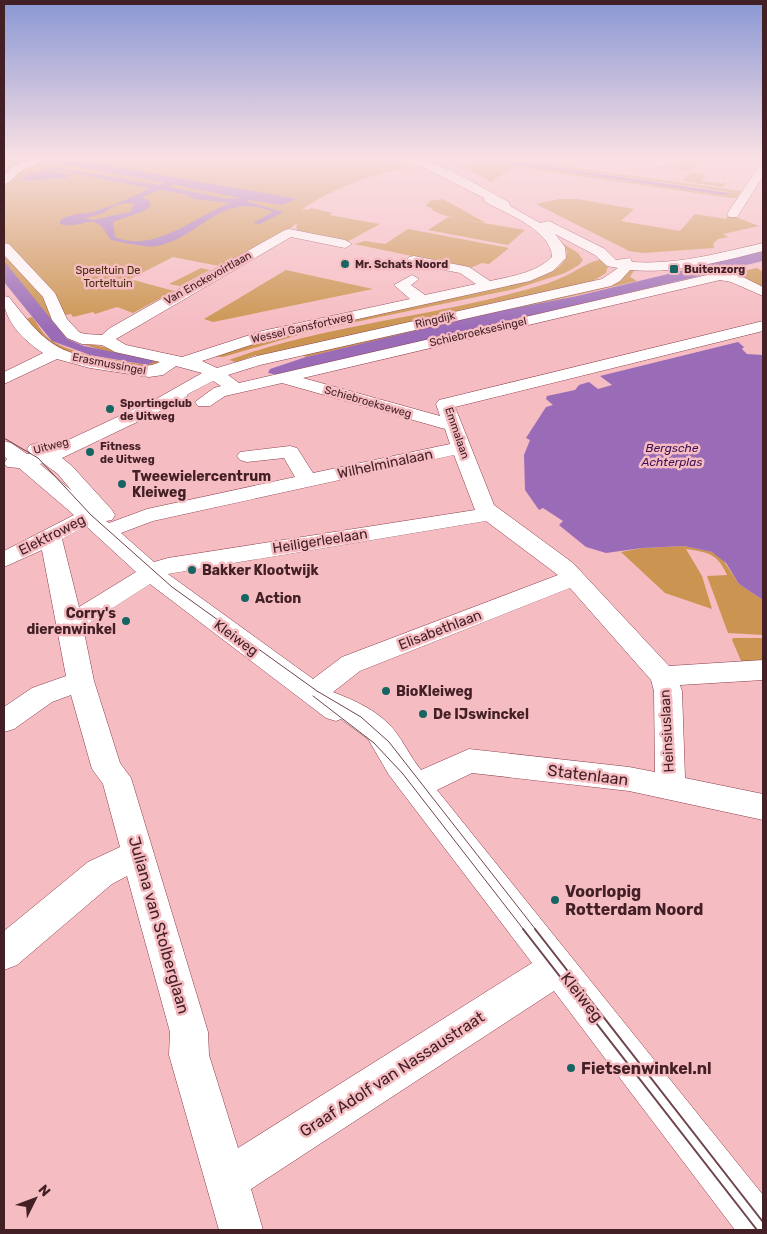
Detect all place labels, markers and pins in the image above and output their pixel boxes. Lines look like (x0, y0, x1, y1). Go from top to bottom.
marker: Mr. Schats Noord (339, 258, 351, 270)
place label: Mr. Schats Noord (355, 258, 448, 271)
marker: Buitenzorg (668, 263, 680, 275)
place label: Buitenzorg (684, 263, 745, 276)
place label: Sportingclub de Uitweg (120, 397, 192, 423)
marker: Sportingclub de Uitweg (104, 403, 116, 415)
place label: Fitness de Uitweg (100, 440, 155, 466)
marker: Fitness de Uitweg (84, 446, 96, 458)
place label: Tweewielercentrum Kleiweg (132, 468, 271, 501)
marker: Tweewielercentrum Kleiweg (116, 478, 128, 490)
place label: Bakker Klootwijk (202, 562, 319, 579)
marker: Bakker Klootwijk (186, 564, 198, 576)
place label: Action (255, 590, 301, 607)
marker: Action (239, 592, 251, 604)
place label: Corry's dierenwinkel (26, 605, 116, 638)
marker: Corry's dierenwinkel (120, 615, 132, 627)
place label: BioKleiweg (396, 683, 473, 700)
marker: BioKleiweg (380, 685, 392, 697)
place label: De IJswinckel (433, 706, 529, 723)
marker: De IJswinckel (417, 708, 429, 720)
place label: Voorlopig Rotterdam Noord (565, 882, 703, 919)
marker: Voorlopig Rotterdam Noord (549, 894, 561, 906)
place label: Fietsenwinkel.nl (581, 1059, 712, 1078)
marker: Fietsenwinkel.nl (565, 1062, 577, 1074)

